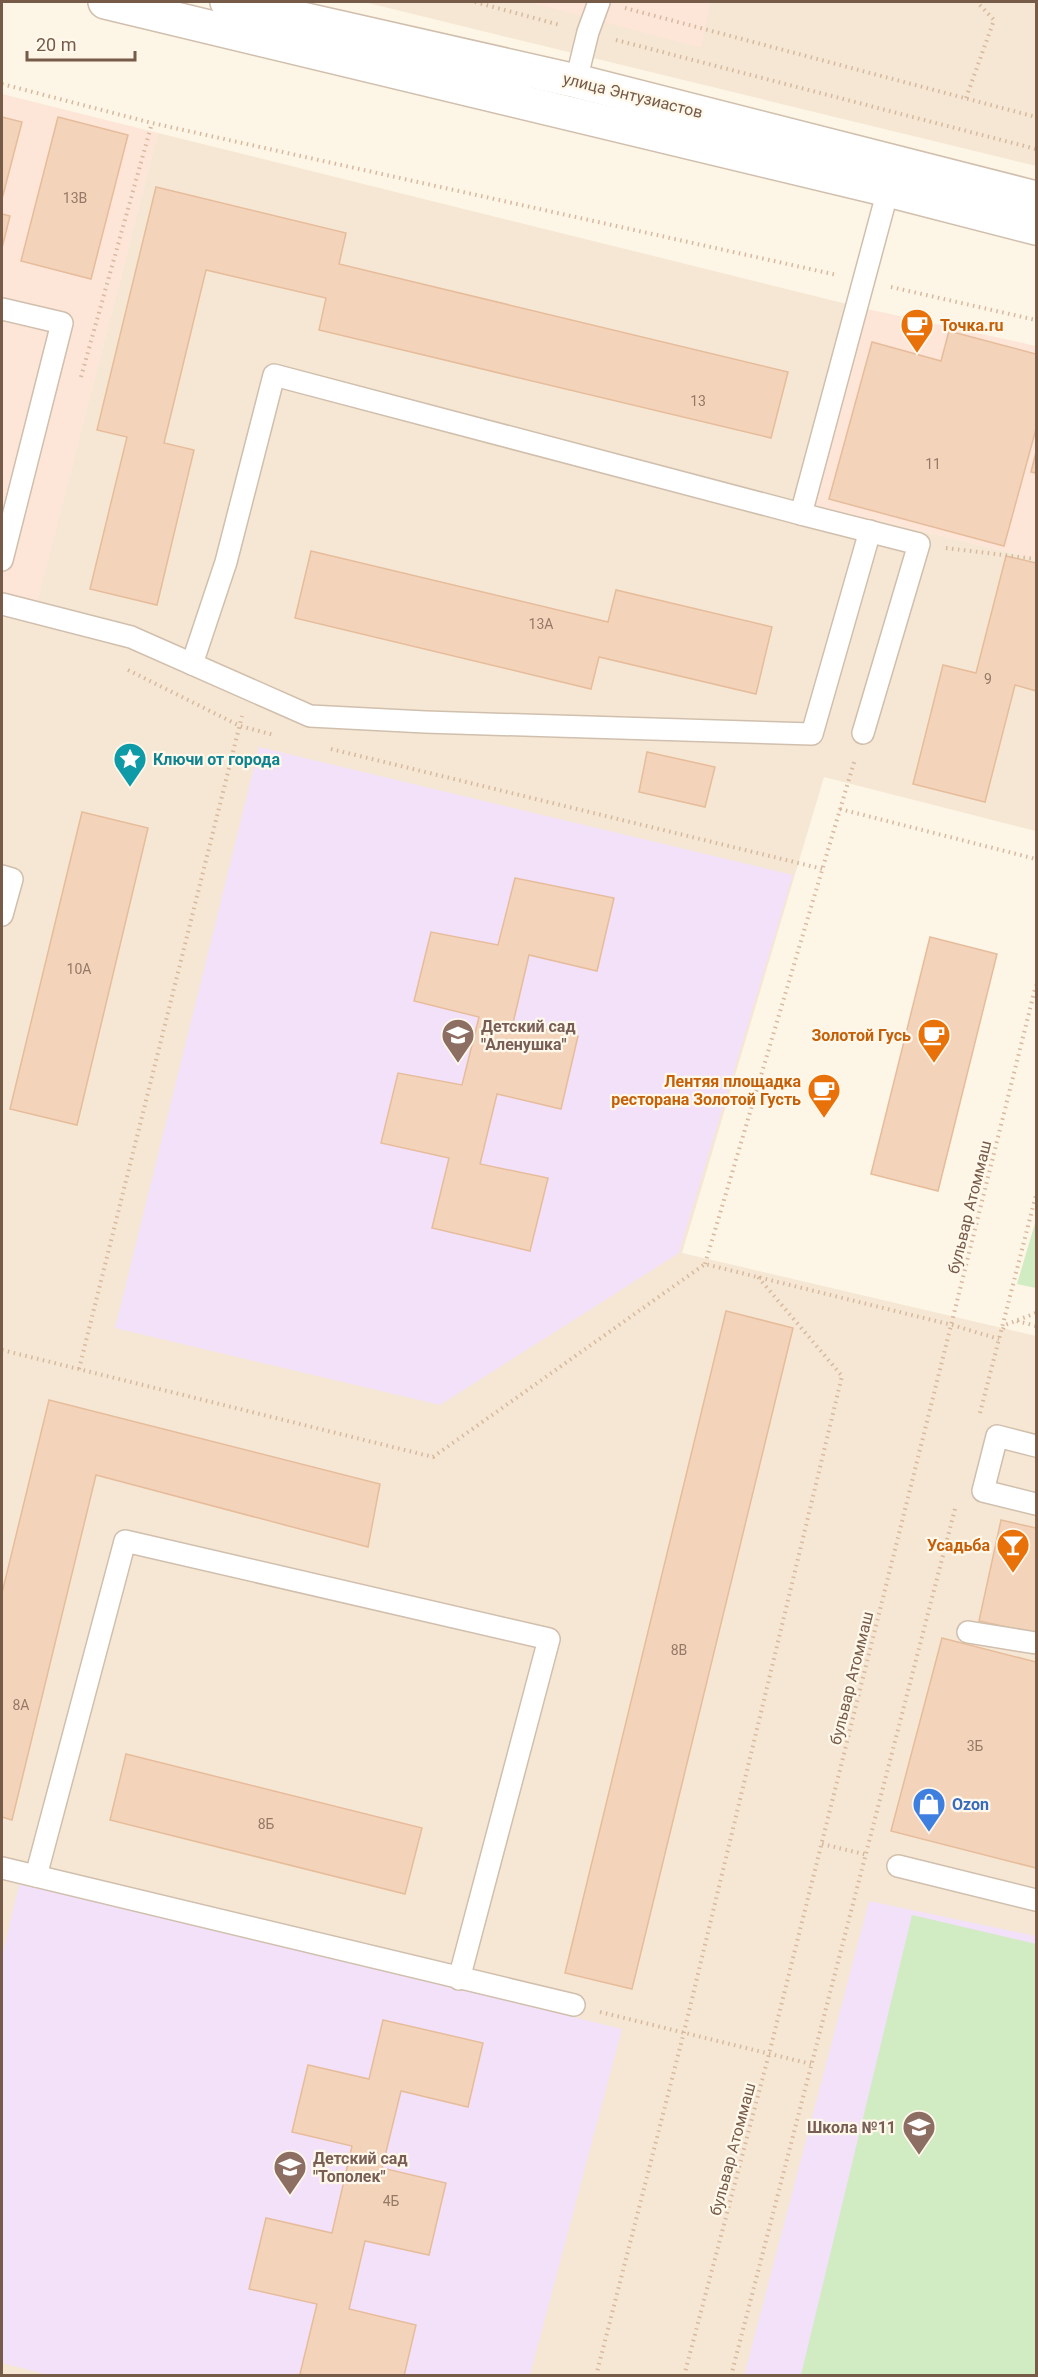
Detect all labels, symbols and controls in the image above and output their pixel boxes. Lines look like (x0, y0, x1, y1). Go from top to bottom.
scale bar (27, 24, 135, 62)
text: 20 m (36, 34, 76, 55)
street label: улица Энтузиастов (561, 69, 705, 122)
house number: 13В (63, 190, 87, 206)
cafe icon: Точка.ru (899, 307, 935, 354)
place label: Точка.ru (940, 316, 1004, 335)
house number: 13 (690, 393, 706, 409)
house number: 11 (925, 456, 941, 472)
house number: 13А (529, 616, 553, 632)
house number: 9 (984, 671, 992, 687)
place icon: Ключи от города (112, 741, 148, 788)
place label: Ключи от города (153, 750, 280, 769)
house number: 10А (67, 961, 91, 977)
school or university icon: Детский сад "Аленушка" (440, 1017, 476, 1064)
place label: Детский сад "Аленушка" (481, 1017, 576, 1054)
cafe icon: Золотой Гусь (916, 1017, 952, 1064)
place label: Золотой Гусь (811, 1026, 911, 1045)
place label: Лентяя площадка ресторана Золотой Густь (611, 1072, 801, 1109)
cafe icon: Лентяя площадка ресторана Золотой Густь (806, 1072, 842, 1119)
street label: бульвар Атоммаш (944, 1138, 995, 1276)
bar icon: Усадьба (995, 1527, 1031, 1574)
place label: Усадьба (927, 1536, 990, 1555)
street label: бульвар Атоммаш (826, 1609, 877, 1747)
house number: 8В (671, 1642, 687, 1658)
house number: 8А (12, 1697, 30, 1713)
house number: 3Б (967, 1738, 984, 1754)
shop icon: Ozon (911, 1786, 947, 1833)
place label: Ozon (952, 1795, 989, 1814)
house number: 8Б (258, 1816, 275, 1832)
street label: бульвар Атоммаш (706, 2081, 759, 2218)
school or university icon: Школа №11 (901, 2109, 937, 2156)
place label: Школа №11 (807, 2118, 896, 2137)
school or university icon: Детский сад "Тополек" (272, 2149, 308, 2196)
place label: Детский сад "Тополек" (313, 2149, 408, 2186)
house number: 4Б (383, 2193, 400, 2209)

